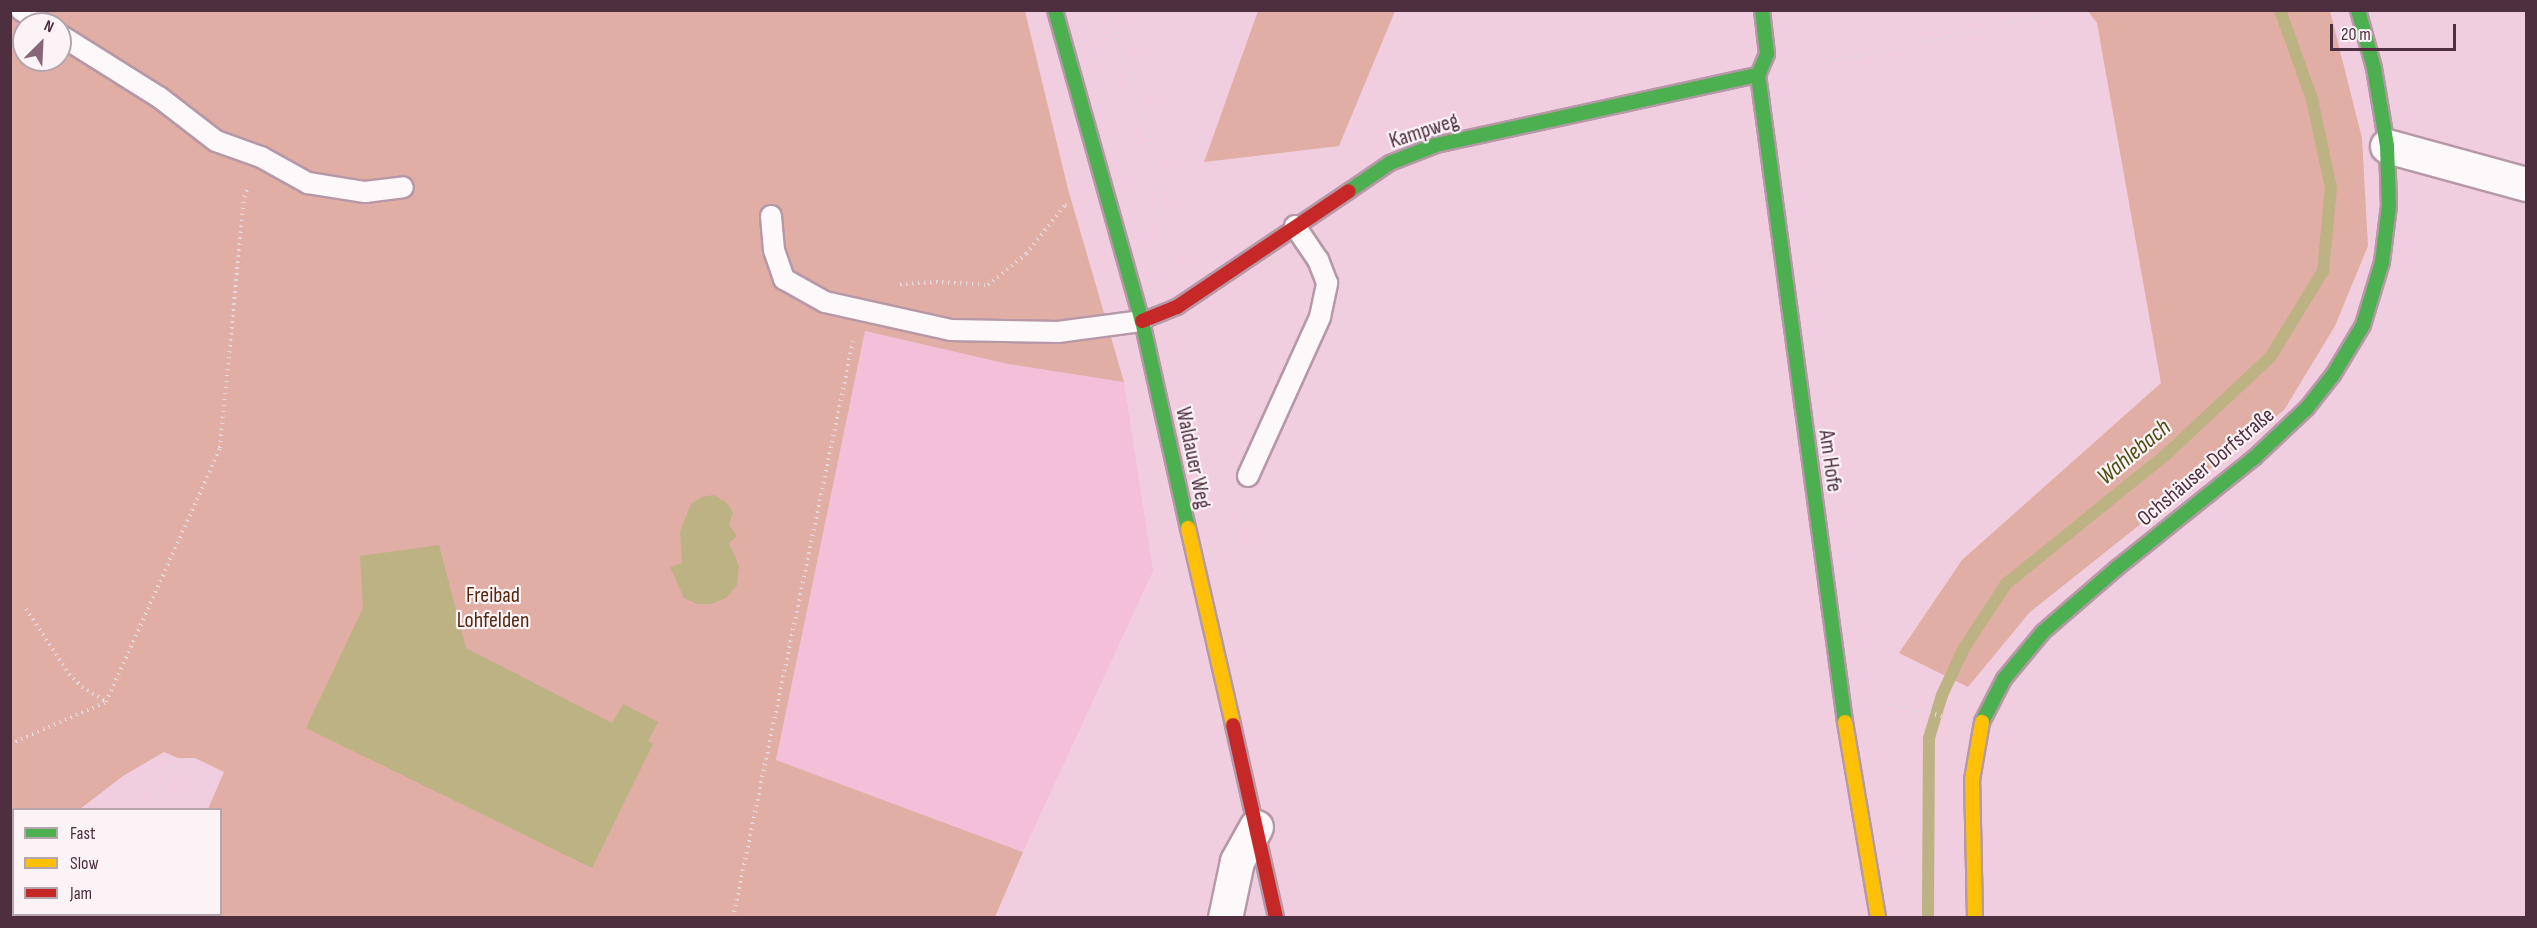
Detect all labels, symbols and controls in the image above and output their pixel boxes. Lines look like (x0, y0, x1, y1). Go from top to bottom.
north arrow (12, 12, 72, 72)
scale bar (2333, 12, 2459, 50)
text: N (41, 17, 56, 37)
text: 20 m (2341, 24, 2371, 45)
street label: Kampweg (1386, 107, 1462, 155)
street label: Ochshäuser Dorfstraße (2132, 402, 2280, 532)
street label: Waldauer Weg (1169, 405, 1217, 511)
water label: Wahlebach (2091, 413, 2177, 491)
street label: Am Hofe (1813, 428, 1847, 494)
park label: Freibad Lohfelden (457, 582, 529, 634)
legend (12, 808, 222, 916)
text: Fast (70, 823, 95, 844)
text: Slow (70, 853, 99, 874)
text: Jam (70, 883, 92, 904)

